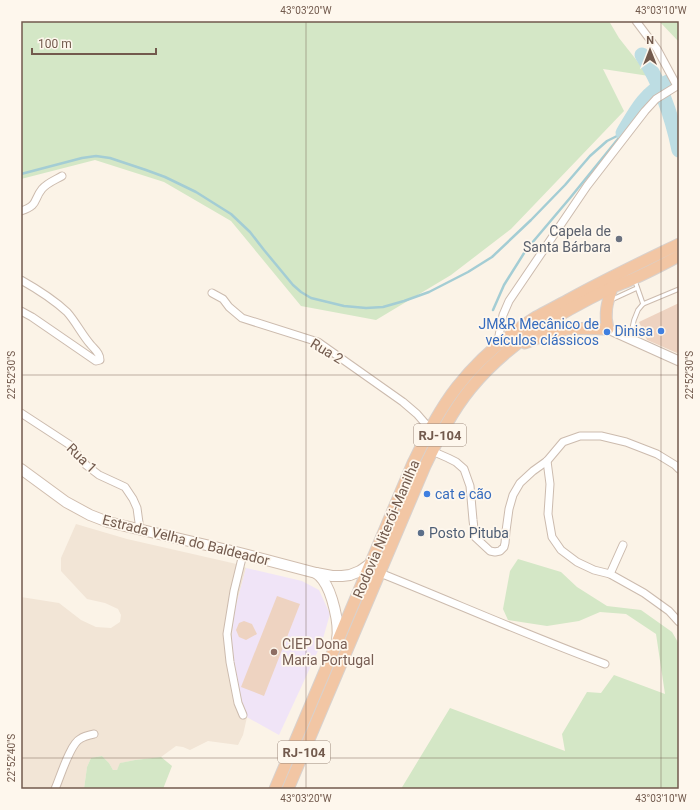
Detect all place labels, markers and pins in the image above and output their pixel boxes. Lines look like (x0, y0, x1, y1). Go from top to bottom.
place label: Capela de Santa Bárbara (523, 223, 611, 255)
marker: Capela de Santa Bárbara (614, 234, 624, 244)
place label: JM&R Mecânico de veículos clássicos (478, 316, 599, 348)
place label: Dinisa (614, 323, 653, 339)
marker: Dinisa (656, 326, 666, 336)
marker: JM&R Mecânico de veículos clássicos (602, 327, 612, 337)
place label: cat e cão (435, 486, 492, 502)
marker: cat e cão (422, 489, 432, 499)
place label: Posto Pituba (429, 525, 509, 541)
marker: Posto Pituba (416, 528, 426, 538)
place label: CIEP Dona Maria Portugal (282, 636, 374, 668)
marker: CIEP Dona Maria Portugal (269, 647, 279, 657)

